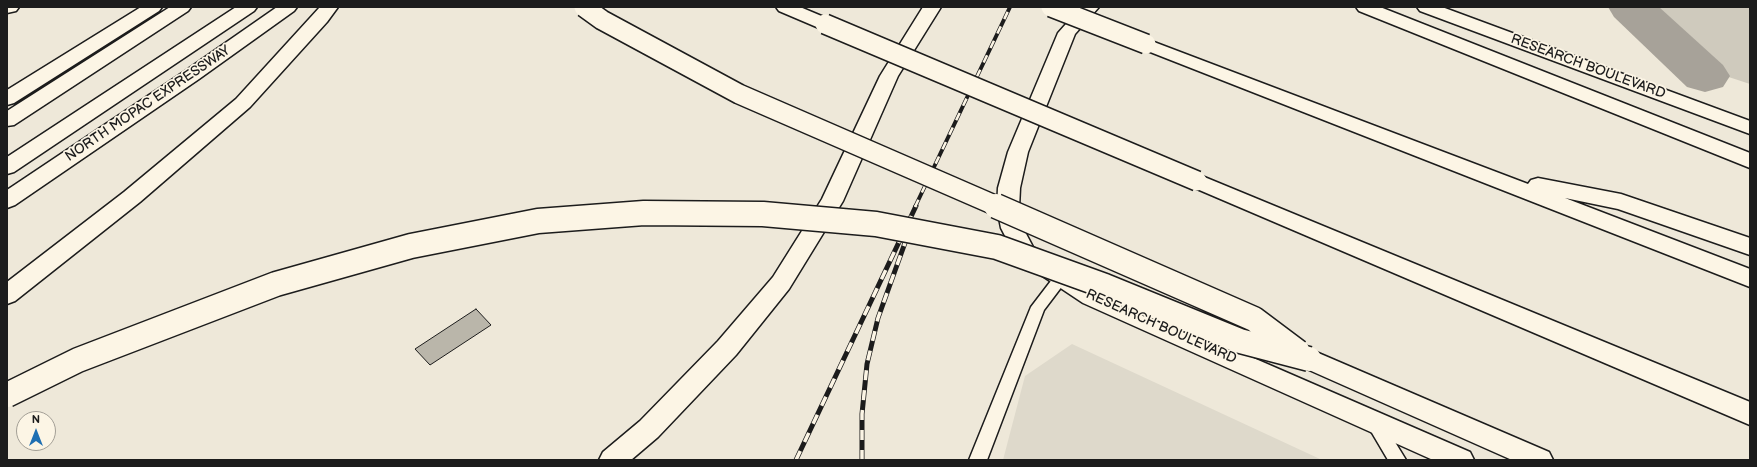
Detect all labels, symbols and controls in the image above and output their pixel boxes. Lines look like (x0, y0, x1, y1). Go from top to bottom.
street label: RESEARCH BOULEVARD (1508, 31, 1668, 103)
street label: NORTH MOPAC EXPRESSWAY (62, 42, 234, 166)
street label: RESEARCH BOULEVARD (1083, 286, 1239, 368)
north arrow (16, 411, 56, 451)
text: N (32, 413, 40, 426)

